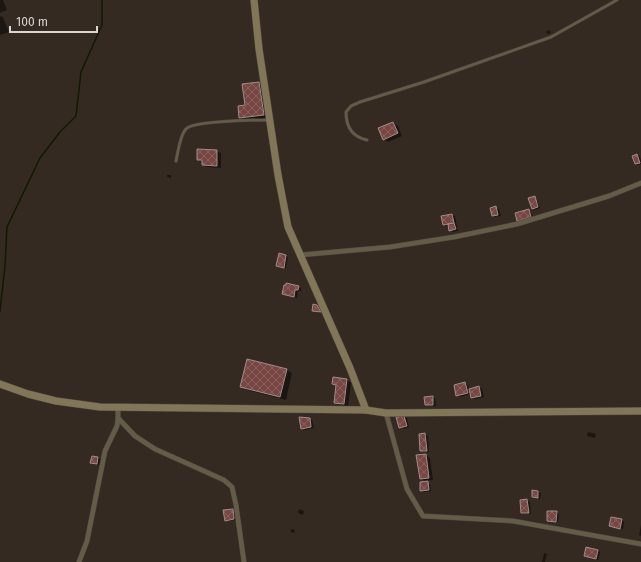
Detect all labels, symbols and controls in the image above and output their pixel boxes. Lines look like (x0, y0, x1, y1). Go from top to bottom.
scale bar (10, 8, 97, 34)
text: 100 m (16, 15, 48, 29)

